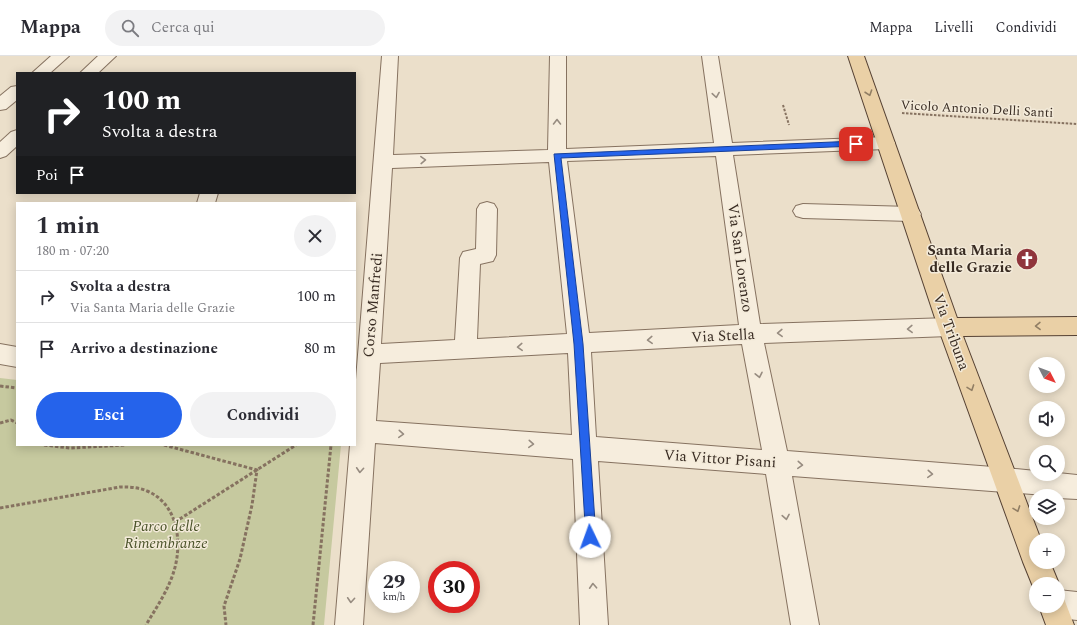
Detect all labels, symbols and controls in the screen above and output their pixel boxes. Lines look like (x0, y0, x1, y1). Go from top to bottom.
search box (105, 10, 385, 46)
text: Mappa (20, 13, 81, 42)
text: Cerca qui (151, 16, 215, 39)
icon: search (119, 17, 141, 39)
text: Mappa (869, 17, 912, 38)
text: Livelli (934, 17, 974, 38)
text: Condividi (996, 17, 1057, 38)
text: 100 m (102, 79, 181, 122)
icon: right (36, 88, 88, 140)
one-way arrow (864, 89, 873, 96)
one-way arrow (711, 91, 720, 98)
street label: Vicolo Antonio Delli Santi (900, 95, 1054, 123)
text: Svolta a destra (102, 118, 218, 145)
one-way arrow (553, 119, 561, 125)
pin (839, 127, 873, 161)
icon: arrive (845, 133, 867, 155)
one-way arrow (420, 156, 426, 165)
text: Poi (36, 164, 58, 187)
icon: arrive (66, 164, 88, 186)
street label: Via San Lorenzo (721, 202, 759, 314)
text: 1 min (36, 208, 100, 244)
button: close (294, 215, 336, 257)
place label: Santa Maria delle Grazie (927, 239, 1012, 279)
text: 180 m · 07:20 (36, 241, 109, 261)
church icon: Santa Maria delle Grazie (1014, 246, 1040, 272)
street label: Corso Manfredi (357, 252, 389, 358)
text: Svolta a destra (70, 275, 171, 298)
text: 100 m (297, 285, 336, 308)
icon: right (36, 286, 58, 308)
street label: Via Tribuna (927, 290, 976, 374)
text: Via Santa Maria delle Grazie (70, 298, 235, 318)
one-way arrow (1035, 322, 1041, 330)
street label: Via Stella (691, 323, 756, 349)
one-way arrow (907, 324, 913, 333)
one-way arrow (777, 329, 783, 337)
one-way arrow (647, 335, 653, 344)
text: Arrivo a destinazione (70, 337, 218, 360)
text: 80 m (304, 337, 336, 360)
icon: arrive (36, 338, 58, 360)
one-way arrow (517, 342, 523, 351)
north arrow (1029, 357, 1065, 393)
map controls (1029, 357, 1065, 613)
one-way arrow (755, 372, 763, 378)
one-way arrow (967, 384, 975, 391)
button: Esci (36, 392, 182, 438)
button: Condividi (190, 392, 336, 438)
button: sound (1029, 401, 1065, 437)
one-way arrow (398, 430, 404, 439)
one-way arrow (528, 440, 534, 449)
street label: Via Vittor Pisani (663, 444, 777, 474)
button: search (1029, 445, 1065, 481)
one-way arrow (797, 460, 803, 469)
one-way arrow (355, 467, 364, 473)
one-way arrow (927, 470, 933, 479)
button: layers (1029, 489, 1065, 525)
one-way arrow (1012, 506, 1020, 513)
one-way arrow (781, 513, 790, 520)
park label: Parco delle Rimembranze (124, 515, 208, 555)
position arrow (569, 516, 611, 558)
button: + (1029, 533, 1065, 569)
speed limit sign: 30 (428, 561, 480, 613)
text: 29 (383, 567, 405, 597)
button: − (1029, 577, 1065, 613)
one-way arrow (588, 583, 597, 589)
text: km/h (383, 589, 405, 605)
one-way arrow (346, 597, 355, 603)

